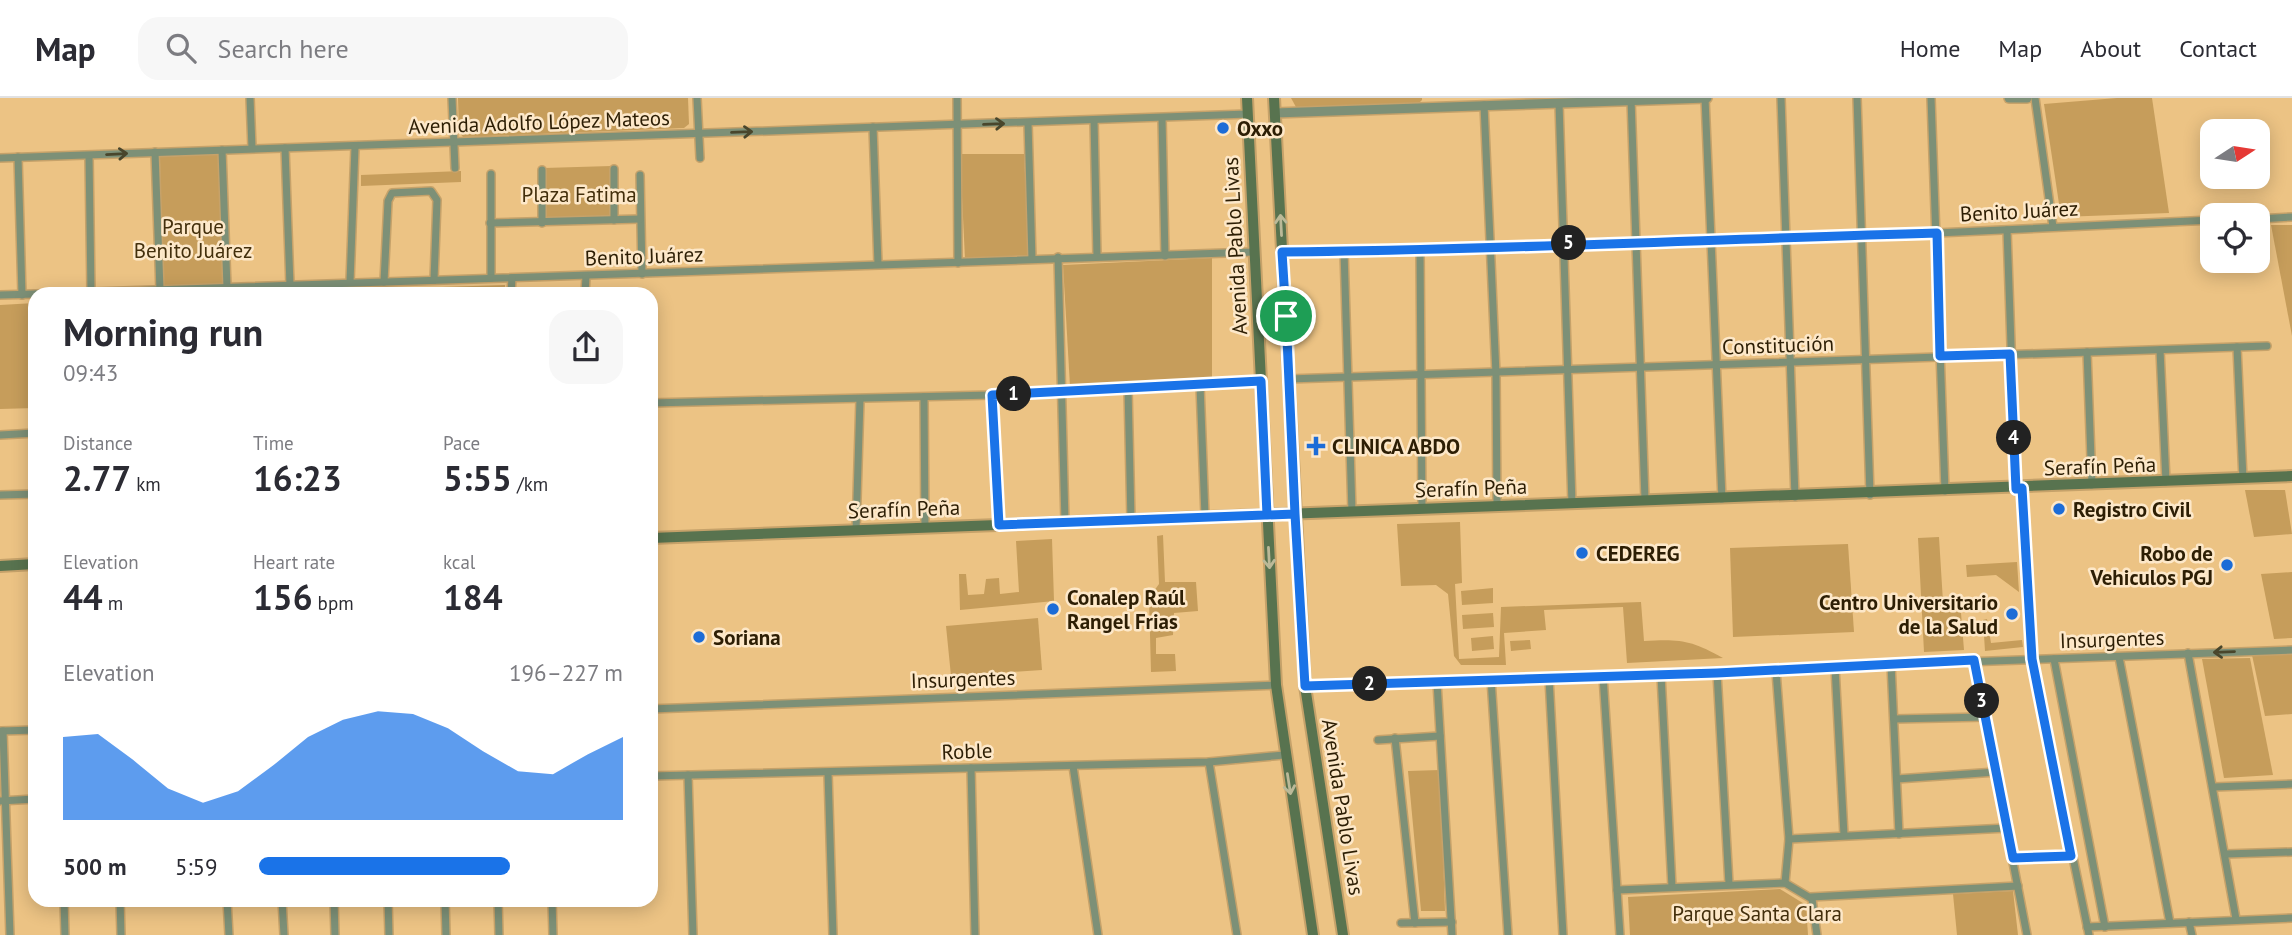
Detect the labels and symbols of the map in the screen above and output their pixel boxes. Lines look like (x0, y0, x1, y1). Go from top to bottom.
street label: Avenida Adolfo López Mateos (408, 104, 670, 140)
place label: Oxxo (1237, 115, 1283, 142)
one-way arrow (982, 118, 1005, 131)
north arrow (2200, 119, 2270, 189)
marker: Oxxo (1215, 120, 1231, 136)
one-way arrow (731, 126, 754, 139)
one-way arrow (105, 147, 128, 160)
street label: Avenida Pablo Livas (1217, 156, 1253, 336)
park label: Plaza Fatima (521, 181, 637, 208)
street label: Benito Juárez (1959, 194, 2079, 228)
park label: Parque Benito Juárez (134, 213, 252, 264)
one-way arrow (1274, 214, 1287, 237)
pin: 5 (1552, 226, 1586, 260)
street label: Benito Juárez (584, 240, 704, 272)
pin (1256, 286, 1316, 346)
street label: Constitución (1722, 330, 1834, 360)
pin: 1 (996, 376, 1032, 412)
pin: 4 (1996, 420, 2032, 456)
place label: CLINICA ABDO (1332, 433, 1460, 460)
marker: CLINICA ABDO (1306, 436, 1326, 456)
street label: Serafín Peña (2043, 451, 2157, 481)
street label: Serafín Peña (1414, 473, 1528, 503)
street label: Serafín Peña (847, 494, 961, 524)
place label: Registro Civil (2073, 496, 2192, 523)
marker: Registro Civil (2051, 501, 2067, 517)
place label: CEDEREG (1596, 540, 1680, 567)
place label: Robo de Vehiculos PGJ (2090, 540, 2213, 591)
marker: CEDEREG (1574, 545, 1590, 561)
one-way arrow (1263, 546, 1276, 568)
marker: Robo de Vehiculos PGJ (2219, 557, 2235, 573)
place label: Conalep Raúl Rangel Frias (1067, 584, 1186, 635)
place label: Centro Universitario de la Salud (1819, 589, 1998, 640)
marker: Conalep Raúl Rangel Frias (1045, 601, 1061, 617)
marker: Centro Universitario de la Salud (2004, 606, 2020, 622)
place label: Soriana (713, 624, 781, 651)
street label: Insurgentes (2059, 624, 2165, 654)
marker: Soriana (691, 629, 707, 645)
one-way arrow (2213, 646, 2236, 659)
street label: Insurgentes (910, 664, 1016, 694)
pin: 2 (1352, 666, 1388, 702)
pin: 3 (1965, 684, 2000, 718)
street label: Avenida Pablo Livas (1316, 717, 1370, 897)
street label: Roble (941, 737, 993, 765)
one-way arrow (1283, 772, 1296, 795)
park label: Parque Santa Clara (1672, 900, 1842, 927)

